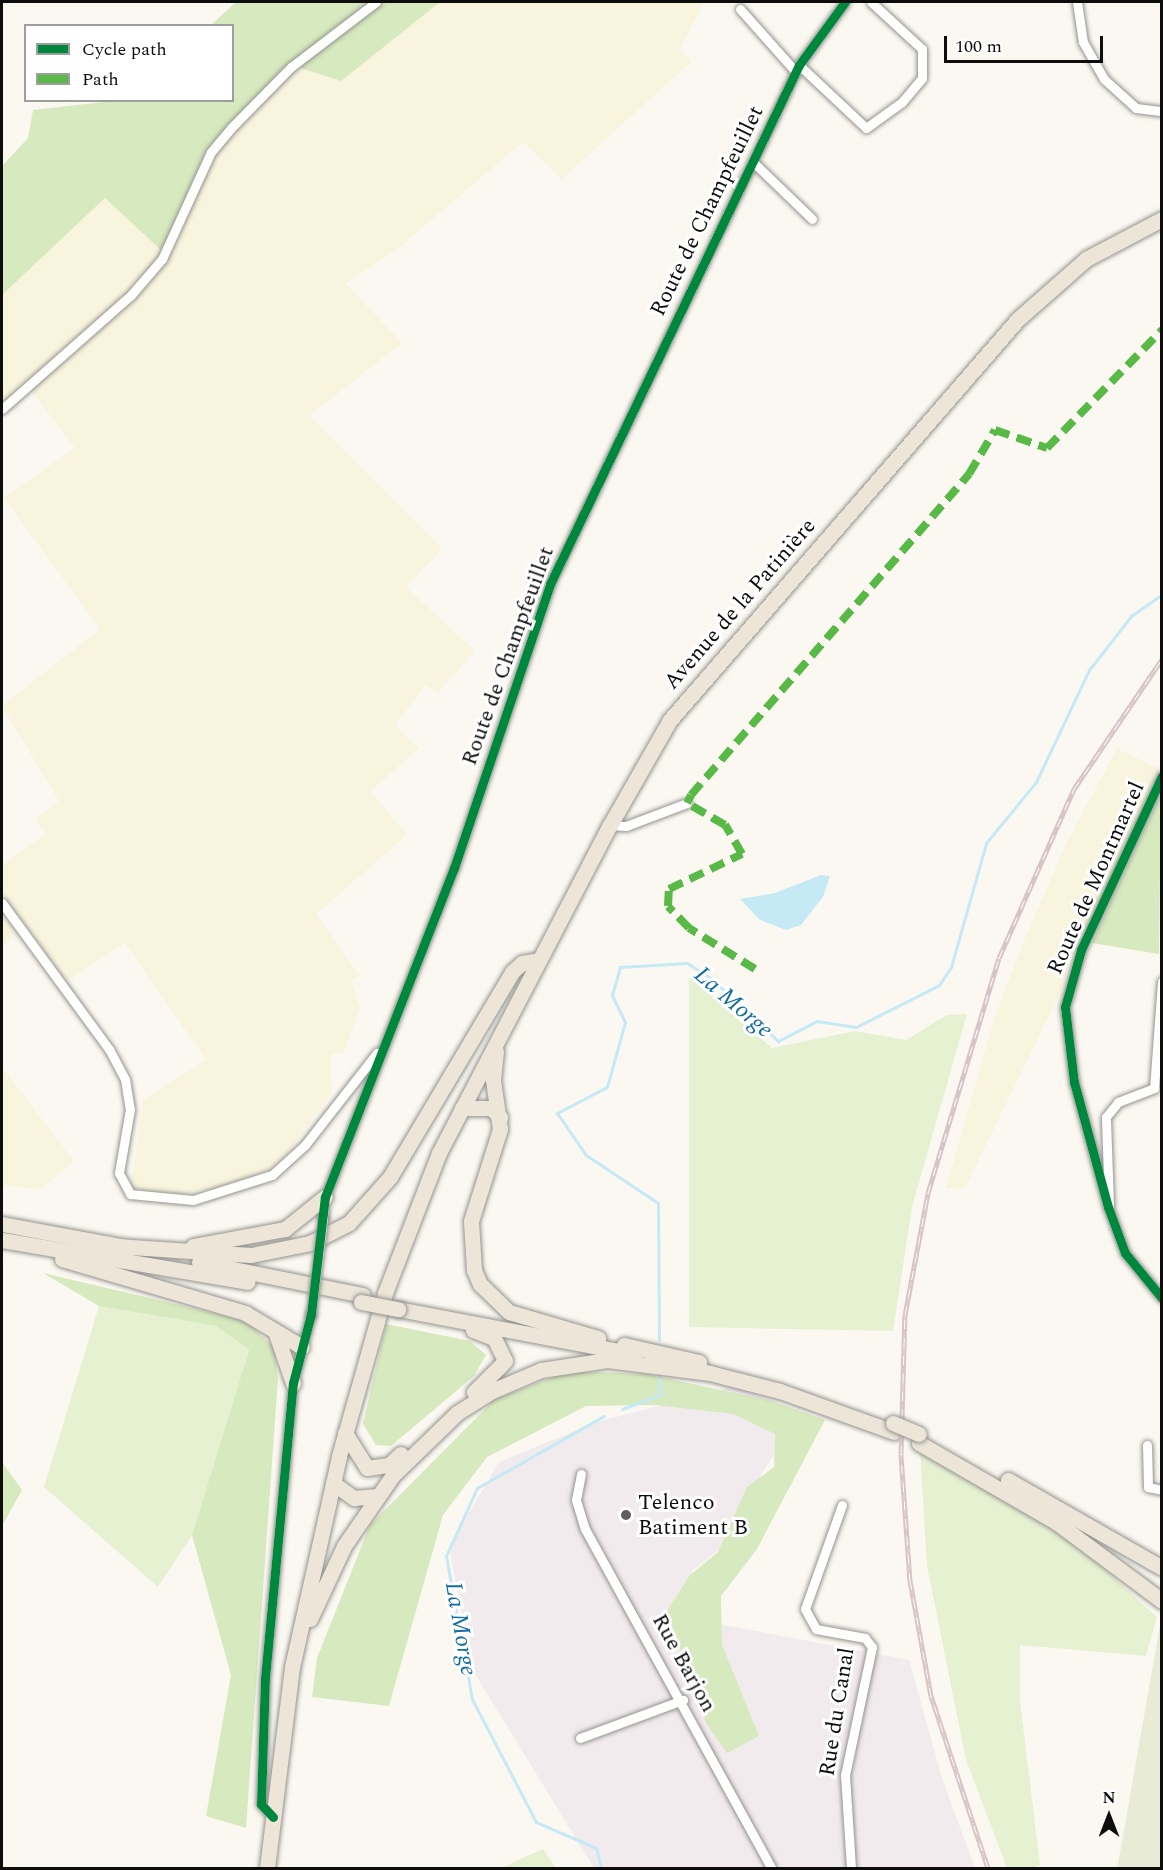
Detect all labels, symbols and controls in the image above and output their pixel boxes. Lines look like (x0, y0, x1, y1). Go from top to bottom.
legend (24, 24, 234, 102)
scale bar (947, 24, 1106, 62)
text: 100 m (955, 33, 1002, 60)
text: Cycle path (82, 36, 167, 63)
text: Path (82, 66, 119, 93)
street label: Route de Champfeuillet (645, 102, 769, 320)
street label: Avenue de la Patinière (659, 513, 821, 695)
street label: Route de Champfeuillet (456, 543, 560, 769)
street label: Route de Montmartel (1042, 778, 1150, 978)
water label: La Morge (688, 961, 778, 1045)
place label: Telenco Batiment B (638, 1489, 748, 1540)
marker: Telenco Batiment B (619, 1508, 633, 1522)
water label: La Morge (438, 1580, 482, 1678)
street label: Rue Barjon (646, 1609, 722, 1717)
street label: Rue du Canal (814, 1646, 860, 1778)
north arrow (1079, 1786, 1139, 1846)
text: N (1102, 1786, 1116, 1810)

